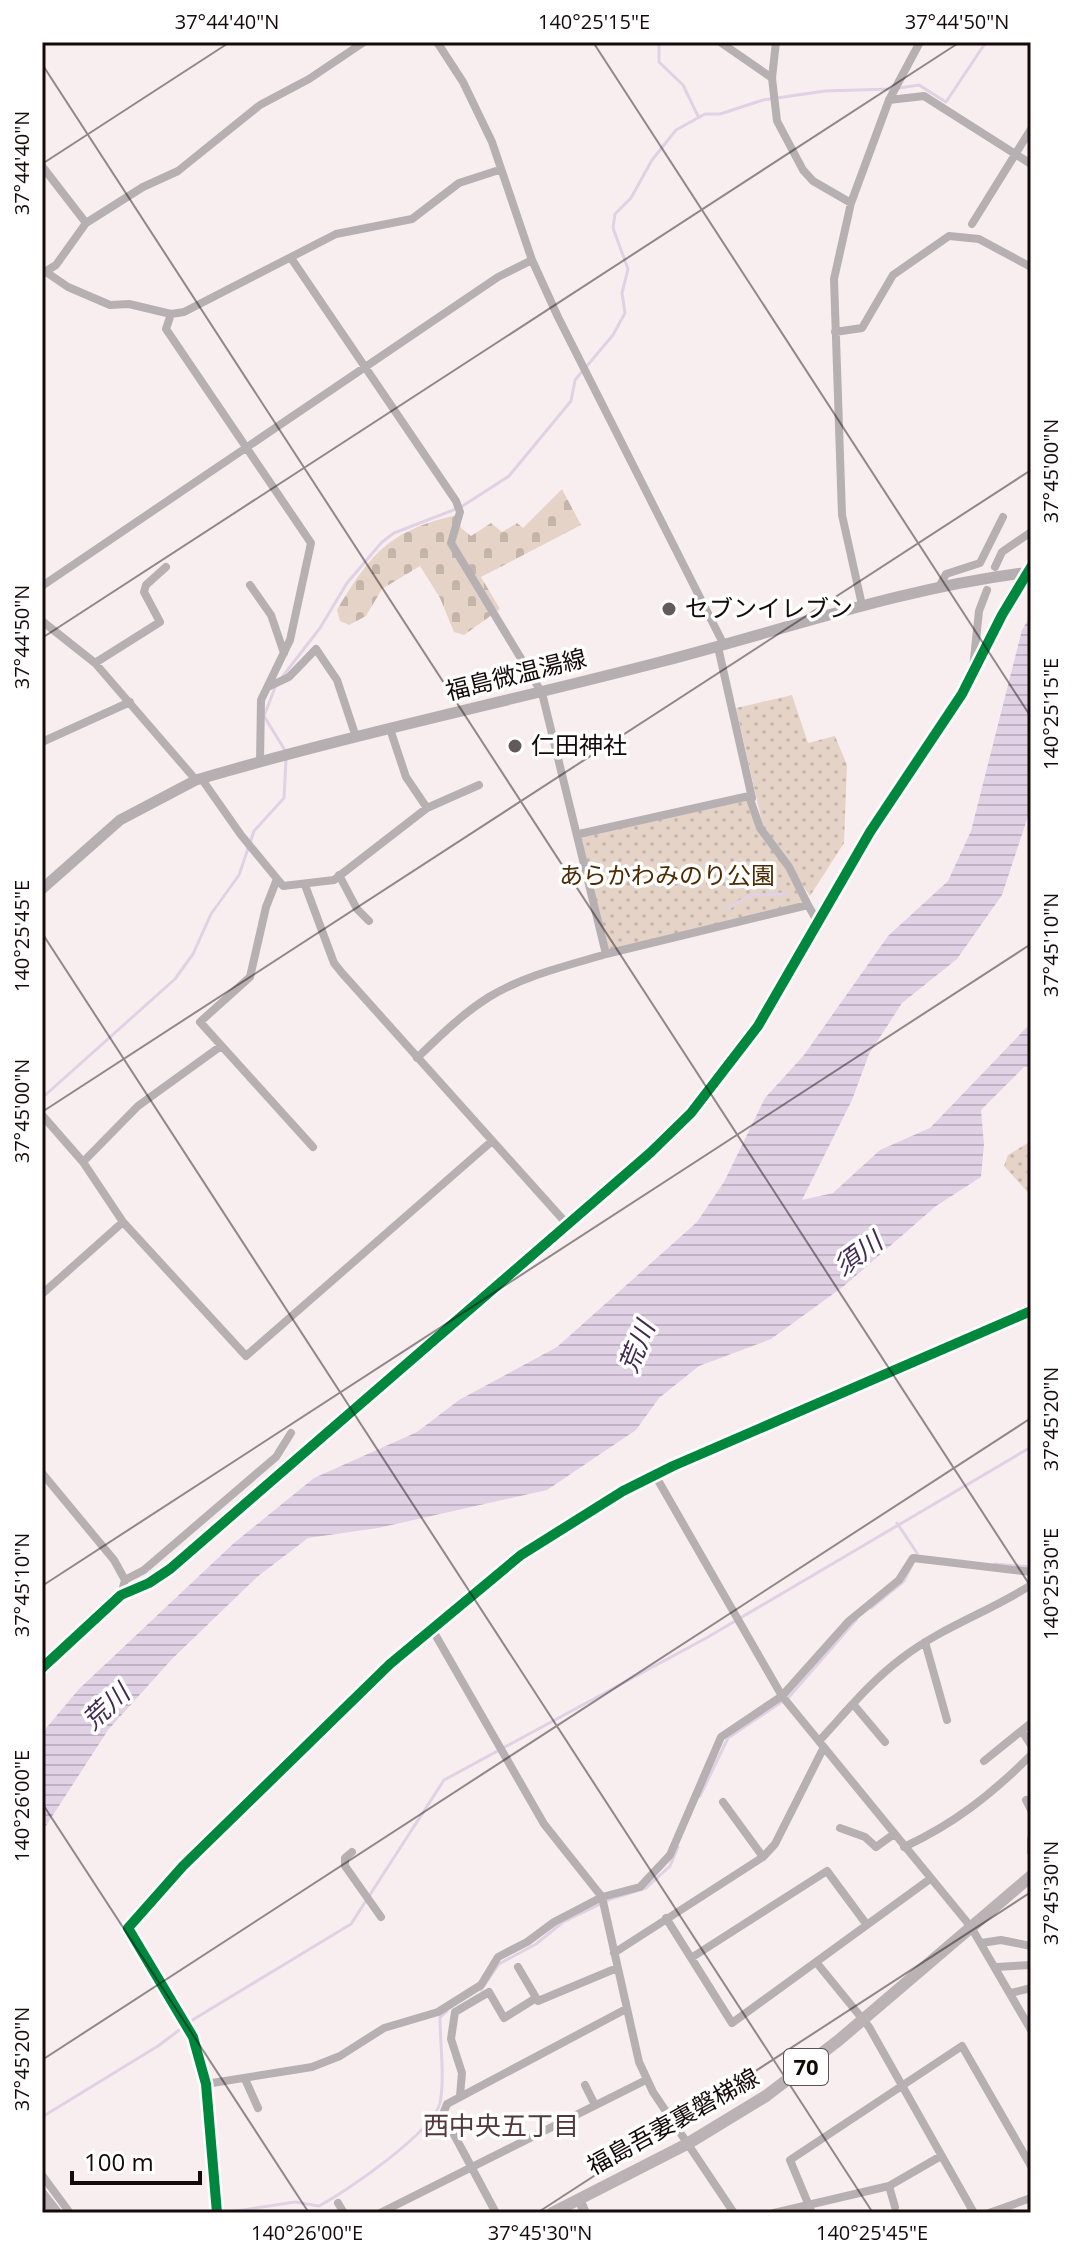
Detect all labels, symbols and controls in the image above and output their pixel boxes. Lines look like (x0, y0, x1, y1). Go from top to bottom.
text: 37°44'40"N (175, 8, 279, 35)
text: 140°25'15"E (538, 8, 650, 35)
text: 37°44'50"N (905, 8, 1009, 35)
text: 37°44'40"N (8, 111, 35, 215)
text: 37°45'00"N (1037, 419, 1064, 523)
text: 37°44'50"N (8, 585, 35, 689)
place label: セブンイレブン (685, 591, 853, 624)
marker: セブンイレブン (660, 600, 678, 618)
street label: 福島微温湯線 (442, 640, 589, 707)
text: 140°25'15"E (1037, 658, 1064, 770)
place label: 仁田神社 (531, 728, 627, 761)
marker: 仁田神社 (506, 737, 524, 755)
park label: あらかわみのり公園 (559, 858, 775, 891)
text: 140°25'45"E (8, 880, 35, 992)
text: 37°45'10"N (1037, 893, 1064, 997)
text: 37°45'00"N (8, 1059, 35, 1163)
water label: 須川 (826, 1221, 891, 1283)
water label: 荒川 (610, 1313, 664, 1377)
text: 37°45'20"N (1037, 1367, 1064, 1471)
text: 140°25'30"E (1037, 1528, 1064, 1640)
text: 37°45'10"N (8, 1533, 35, 1637)
water label: 荒川 (74, 1673, 139, 1737)
text: 140°26'00"E (8, 1750, 35, 1862)
text: 37°45'30"N (1037, 1841, 1064, 1945)
text: 37°45'20"N (8, 2007, 35, 2111)
road number: 70 (784, 2049, 828, 2085)
street label: 福島吾妻裏磐梯線 (580, 2060, 764, 2182)
district label: 西中央五丁目 (423, 2107, 579, 2143)
scale bar (72, 2135, 200, 2185)
text: 100 m (84, 2145, 154, 2178)
text: 140°26'00"E (251, 2219, 363, 2246)
text: 37°45'30"N (488, 2219, 592, 2246)
text: 140°25'45"E (816, 2219, 928, 2246)

